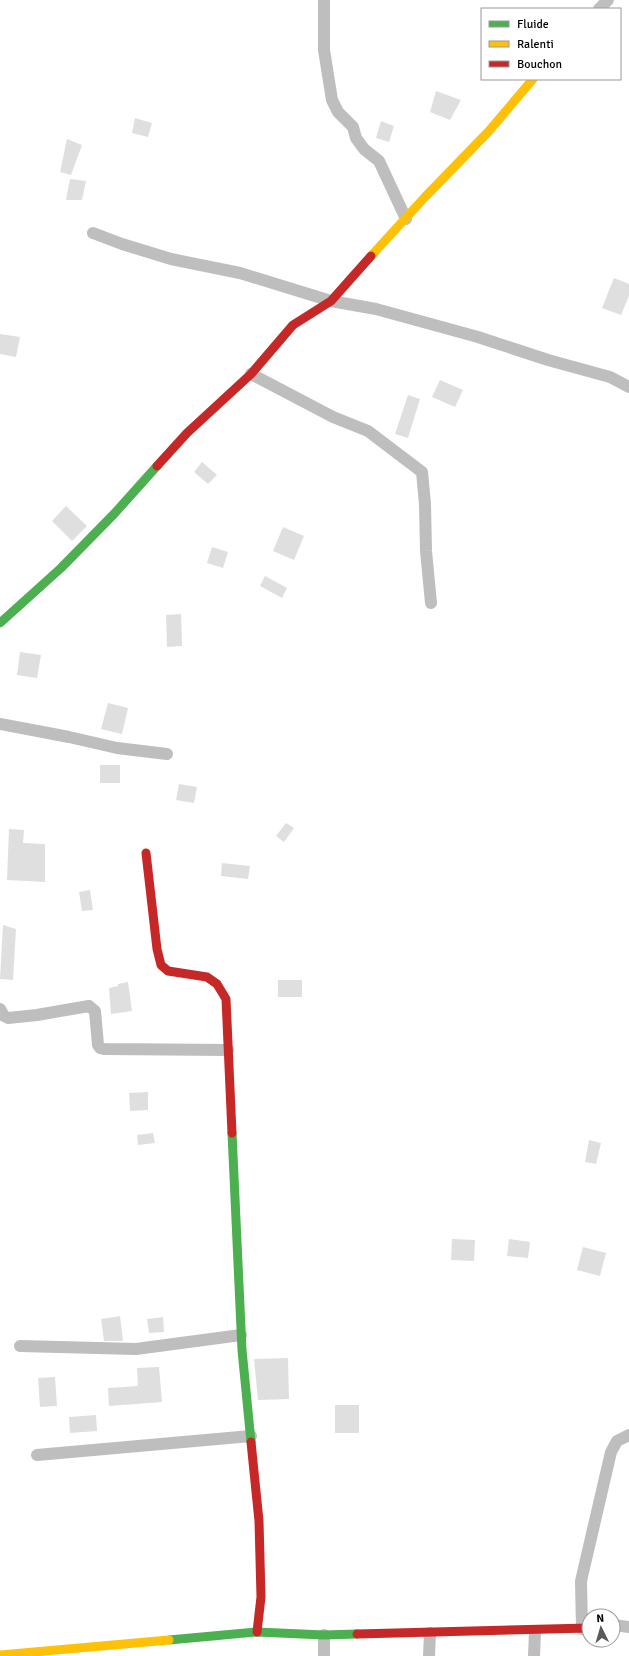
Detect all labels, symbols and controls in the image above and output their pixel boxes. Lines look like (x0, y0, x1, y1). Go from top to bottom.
legend (481, 8, 621, 80)
text: Fluide (517, 17, 549, 32)
text: Ralenti (517, 37, 554, 52)
text: Bouchon (517, 57, 562, 72)
north arrow (581, 1608, 621, 1648)
text: N (596, 1612, 605, 1625)

